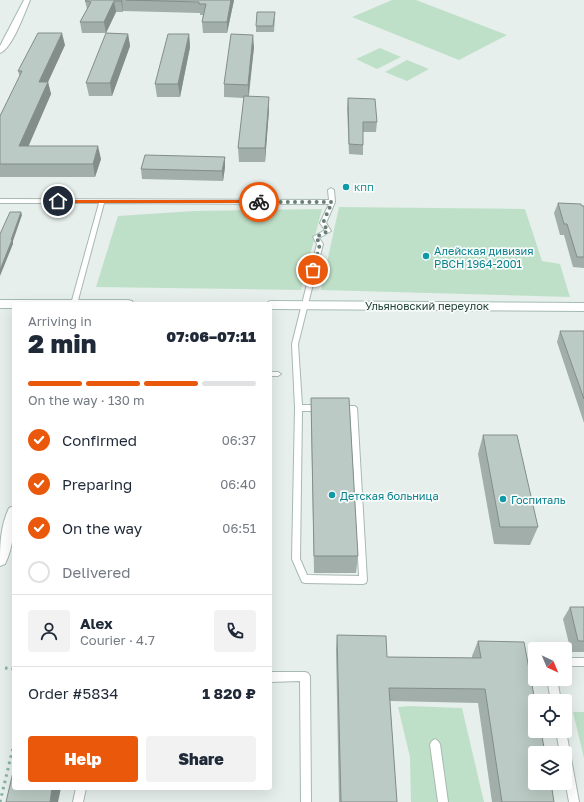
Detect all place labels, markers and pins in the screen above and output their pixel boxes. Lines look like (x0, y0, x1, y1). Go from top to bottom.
marker: КПП (341, 182, 351, 192)
place label: КПП (354, 182, 374, 193)
pin (41, 184, 75, 218)
place label: Алейская дивизия РВСН 1964-2001 (434, 244, 534, 270)
marker: Алейская дивизия РВСН 1964-2001 (421, 251, 431, 261)
pin (296, 253, 330, 287)
place label: Детская больница (340, 489, 439, 502)
marker: Детская больница (327, 490, 337, 500)
place label: Госпиталь (511, 493, 566, 506)
marker: Госпиталь (498, 494, 508, 504)

